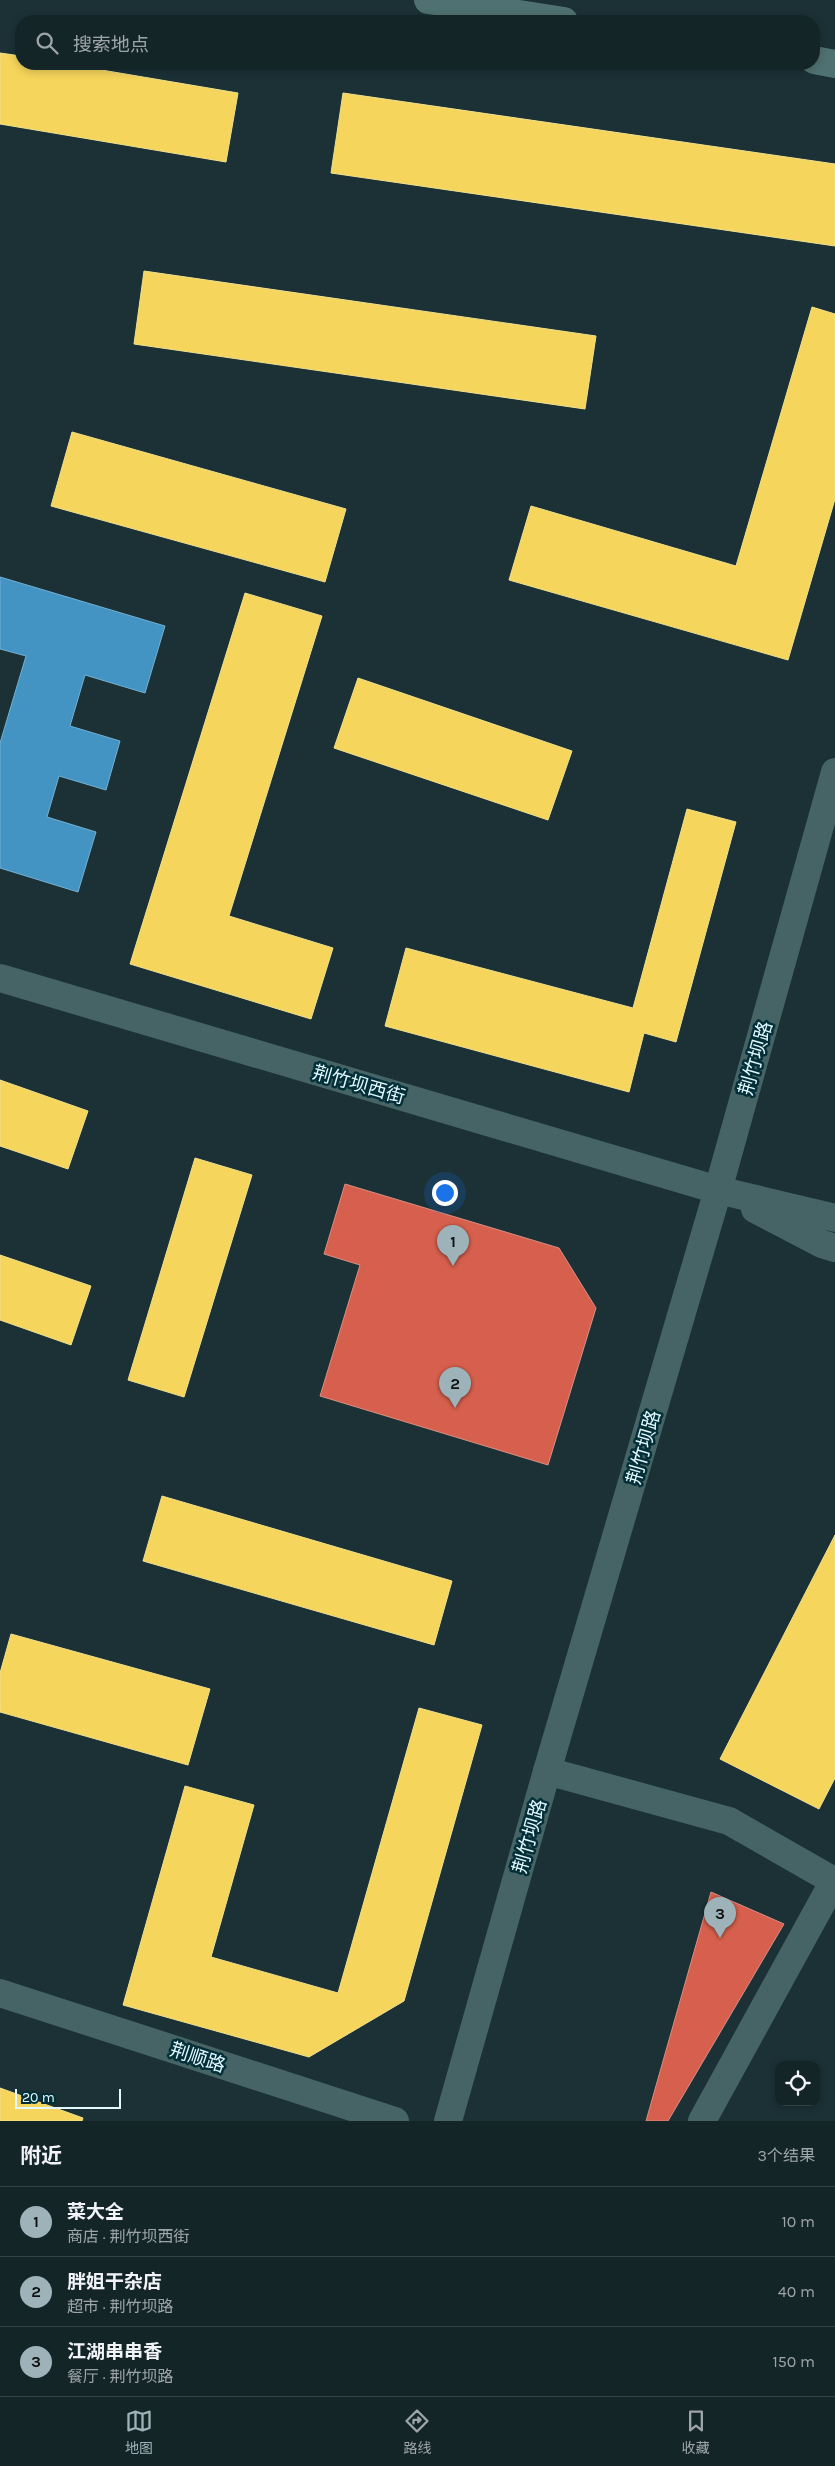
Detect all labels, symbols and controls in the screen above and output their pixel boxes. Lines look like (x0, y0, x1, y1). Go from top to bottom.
search box (15, 15, 820, 70)
icon: search (33, 29, 61, 57)
text: 搜索地点 (73, 34, 149, 56)
street label: 荆竹坝路 (735, 1019, 777, 1098)
street label: 荆竹坝西街 (310, 1061, 407, 1109)
your location (432, 1180, 458, 1206)
pin: 1 (437, 1225, 469, 1266)
pin: 2 (439, 1367, 471, 1408)
street label: 荆竹坝路 (623, 1408, 665, 1487)
street label: 荆竹坝路 (509, 1797, 551, 1876)
pin: 3 (704, 1897, 736, 1938)
street label: 荆顺路 (167, 2039, 228, 2077)
map controls (775, 2061, 820, 2106)
button: locate (775, 2061, 820, 2106)
scale bar (15, 2086, 121, 2109)
text: 20 m (22, 2089, 55, 2106)
text: 附近 (20, 2144, 62, 2168)
text: 3个结果 (758, 2146, 815, 2165)
text: 菜大全 (67, 2201, 124, 2223)
text: 1 (33, 2212, 39, 2231)
text: 10 m (781, 2212, 815, 2231)
text: 商店 · 荆竹坝西街 (67, 2227, 189, 2246)
text: 胖姐干杂店 (67, 2271, 162, 2293)
text: 2 (31, 2282, 41, 2301)
text: 40 m (778, 2282, 815, 2301)
text: 超市 · 荆竹坝路 (67, 2297, 173, 2316)
text: 江湖串串香 (67, 2341, 162, 2363)
text: 3 (31, 2352, 41, 2371)
text: 150 m (772, 2352, 815, 2371)
text: 餐厅 · 荆竹坝路 (67, 2367, 173, 2386)
tab: 地图 (125, 2407, 153, 2457)
tab: 路线 (403, 2407, 431, 2457)
tab: 收藏 (682, 2407, 710, 2457)

